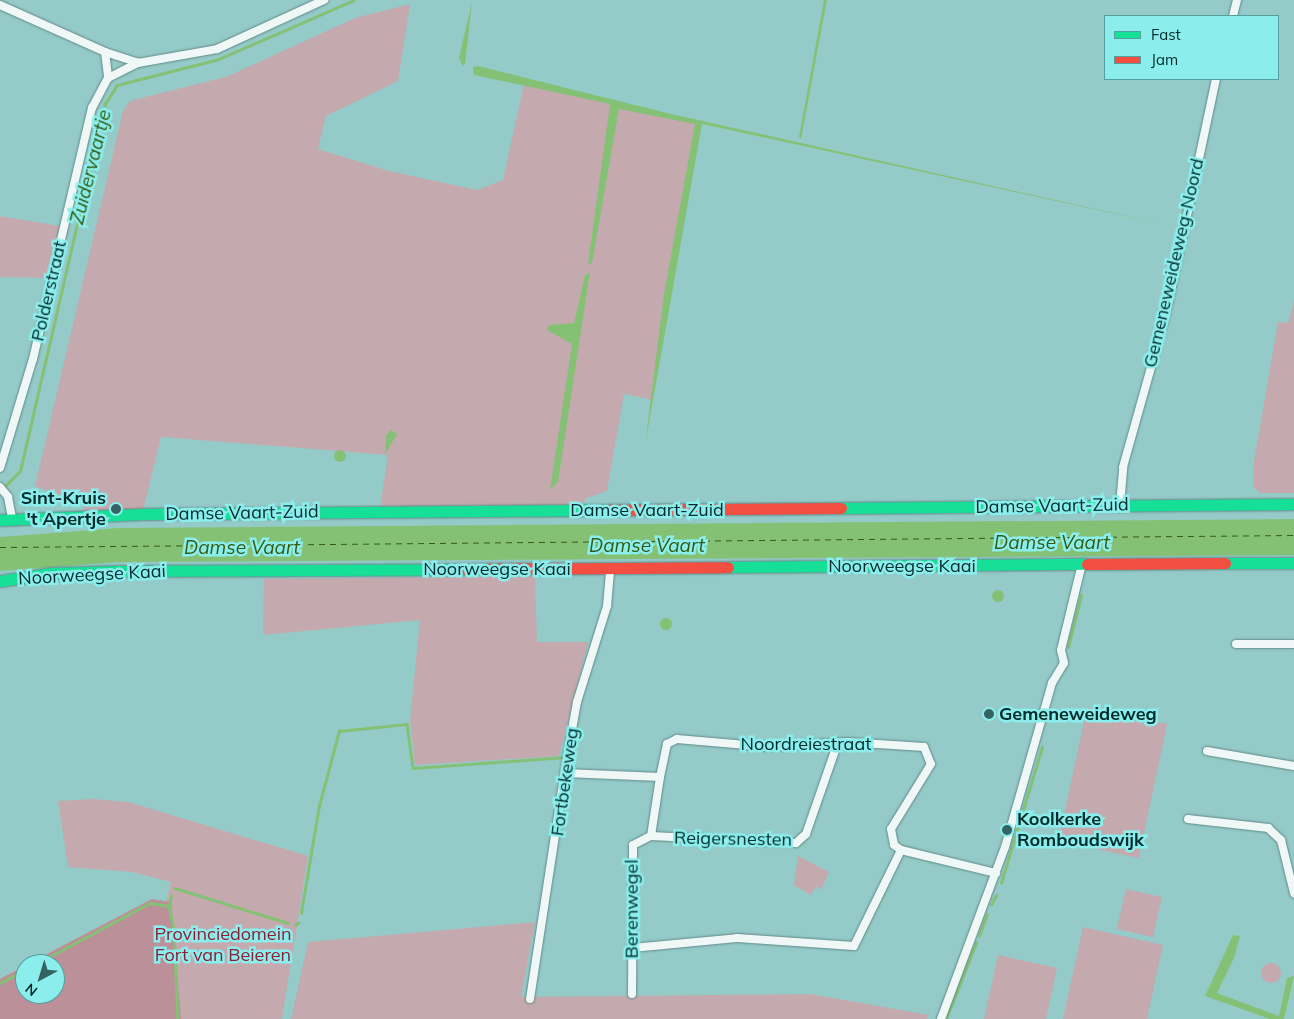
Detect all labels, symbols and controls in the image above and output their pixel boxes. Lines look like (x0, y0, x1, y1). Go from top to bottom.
legend (1104, 15, 1279, 80)
text: Fast (1151, 25, 1181, 44)
text: Jam (1151, 50, 1178, 69)
water label: Zuidervaartje (66, 107, 116, 227)
street label: Gemeneweideweg-Noord (1139, 156, 1209, 370)
street label: Polderstraat (27, 239, 71, 343)
place label: Sint-Kruis 't Apertje (21, 488, 106, 530)
street label: Damse Vaart-Zuid (975, 494, 1129, 518)
street label: Damse Vaart-Zuid (570, 499, 724, 521)
street label: Damse Vaart-Zuid (165, 501, 319, 525)
marker: Sint-Kruis 't Apertje (110, 503, 122, 515)
water label: Damse Vaart (994, 532, 1110, 554)
water label: Damse Vaart (589, 535, 705, 557)
water label: Damse Vaart (184, 537, 300, 559)
street label: Noorweegse Kaai (828, 555, 976, 577)
street label: Noorweegse Kaai (423, 558, 571, 580)
street label: Noorweegse Kaai (18, 560, 166, 590)
place label: Gemeneweideweg (999, 703, 1157, 725)
marker: Gemeneweideweg (983, 708, 995, 720)
street label: Fortbekeweg (547, 727, 583, 837)
street label: Noordreiestraat (741, 733, 871, 755)
place label: Koolkerke Romboudswijk (1017, 809, 1144, 852)
marker: Koolkerke Romboudswijk (1001, 824, 1013, 836)
street label: Reigersnesten (674, 827, 792, 851)
street label: Berenwegel (621, 860, 643, 958)
park label: Provinciedomein Fort van Beieren (155, 924, 291, 966)
north arrow (15, 954, 65, 1004)
text: N (21, 980, 41, 1000)

